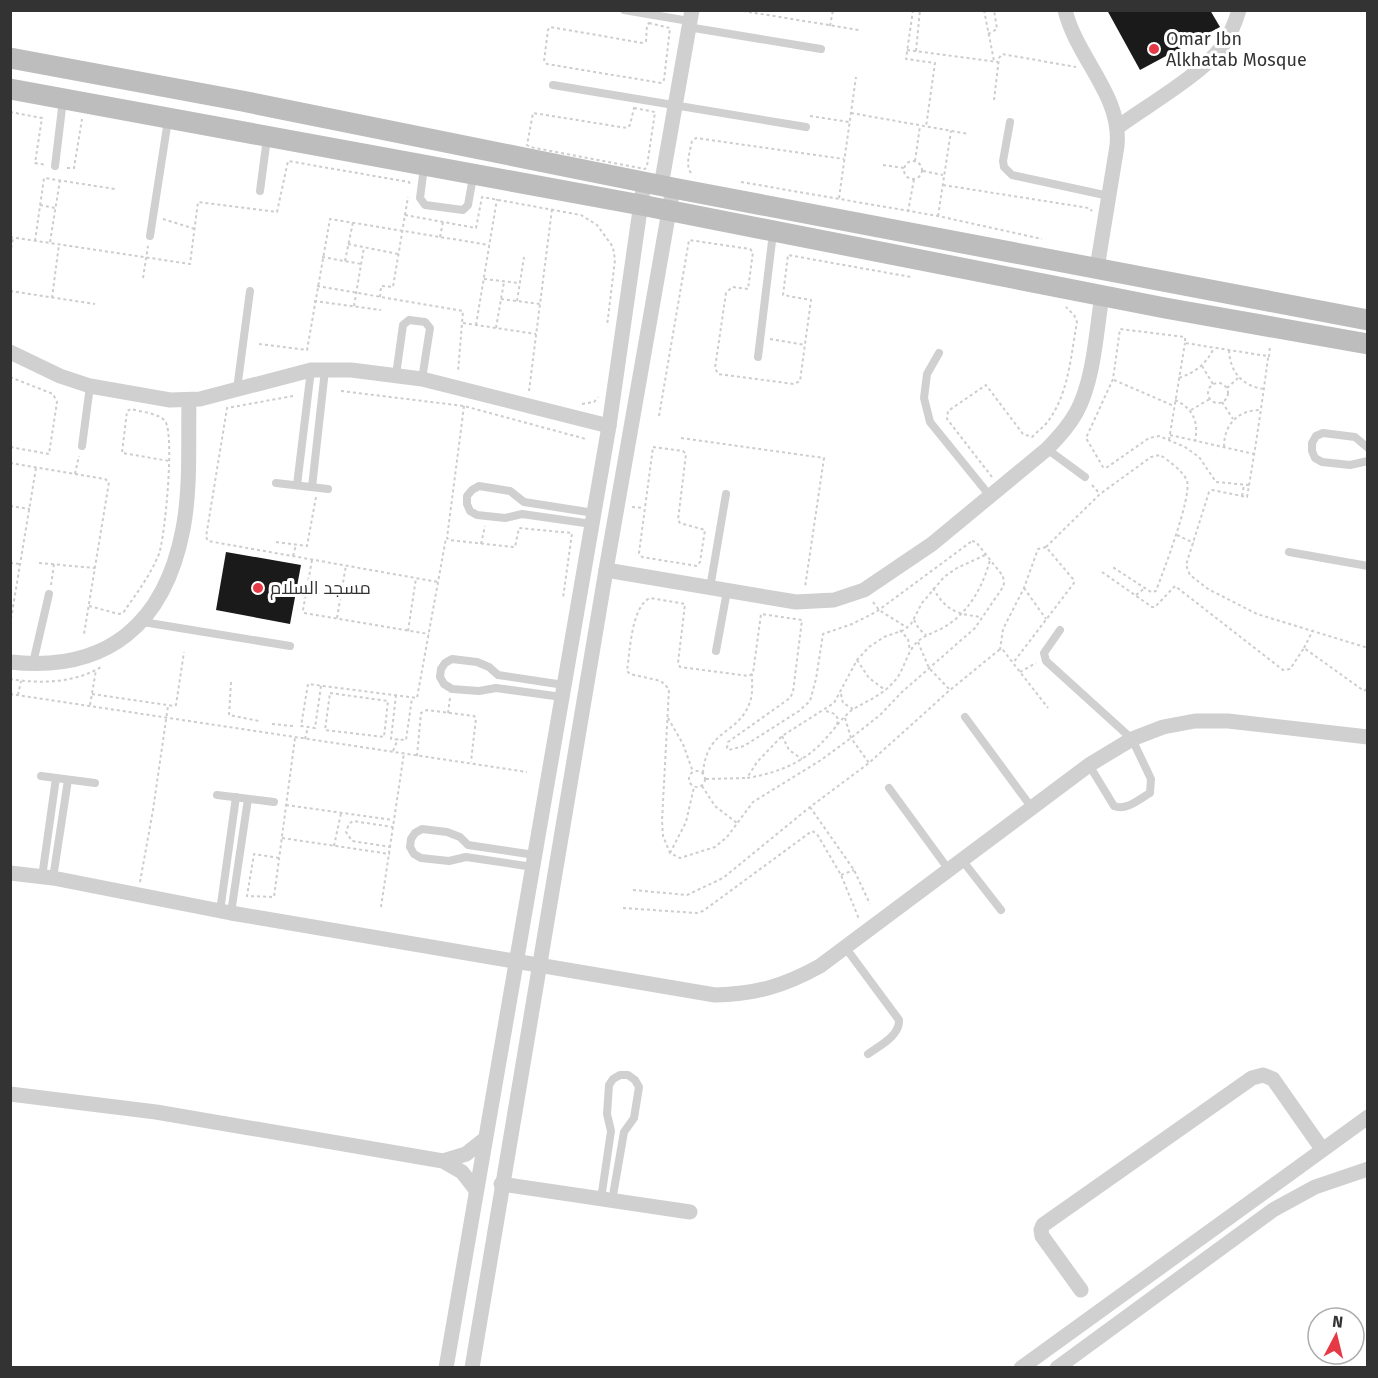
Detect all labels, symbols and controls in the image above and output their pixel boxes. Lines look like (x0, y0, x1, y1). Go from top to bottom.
place label: Omar Ibn Alkhatab Mosque (1166, 28, 1307, 71)
marker: Omar Ibn Alkhatab Mosque (1147, 42, 1161, 56)
place label: مسجد السلام (270, 577, 371, 600)
marker: مسجد السلام (251, 581, 265, 595)
north arrow (1306, 1306, 1366, 1366)
text: N (1331, 1312, 1344, 1332)

